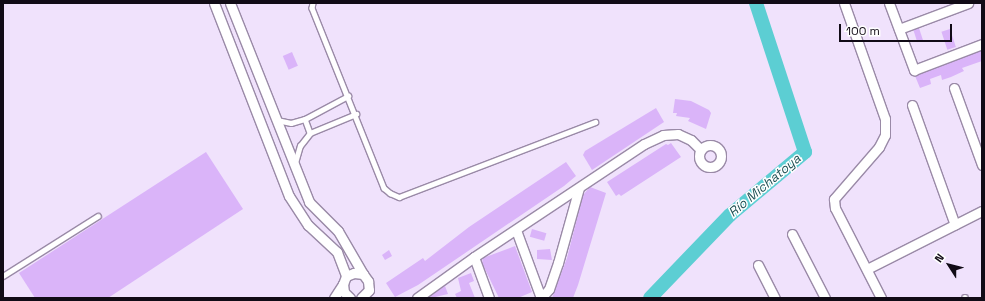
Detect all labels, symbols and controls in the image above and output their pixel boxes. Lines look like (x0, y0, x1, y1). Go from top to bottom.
scale bar (841, 16, 954, 42)
text: 100 m (846, 23, 880, 39)
water label: Río Michatoya (726, 151, 804, 221)
north arrow (929, 245, 969, 285)
text: N (931, 251, 947, 265)

